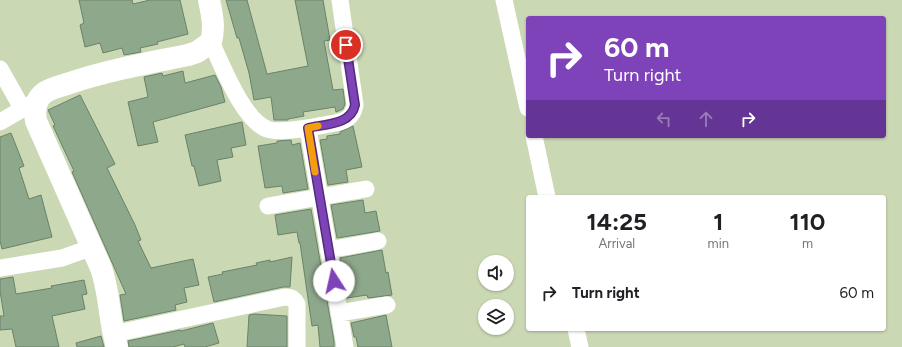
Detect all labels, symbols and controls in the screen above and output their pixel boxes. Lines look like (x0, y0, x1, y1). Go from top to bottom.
pin (329, 28, 363, 62)
text: 60 m (604, 30, 669, 64)
icon: right (538, 32, 590, 84)
icon: arrive (335, 34, 357, 56)
text: Turn right (604, 64, 681, 86)
icon: left (653, 108, 675, 130)
icon: ahead (695, 108, 717, 130)
icon: right (737, 108, 759, 130)
text: 14:25 (587, 207, 647, 236)
text: 1 (713, 207, 723, 236)
text: 110 (790, 207, 825, 236)
text: Arrival (598, 236, 635, 251)
text: min (708, 236, 729, 251)
text: m (802, 236, 813, 251)
map controls (478, 255, 514, 335)
button: sound (478, 255, 514, 291)
position arrow (313, 260, 355, 302)
icon: right (538, 282, 560, 304)
text: Turn right (572, 284, 640, 302)
text: 60 m (839, 284, 874, 302)
button: layers (478, 299, 514, 335)

